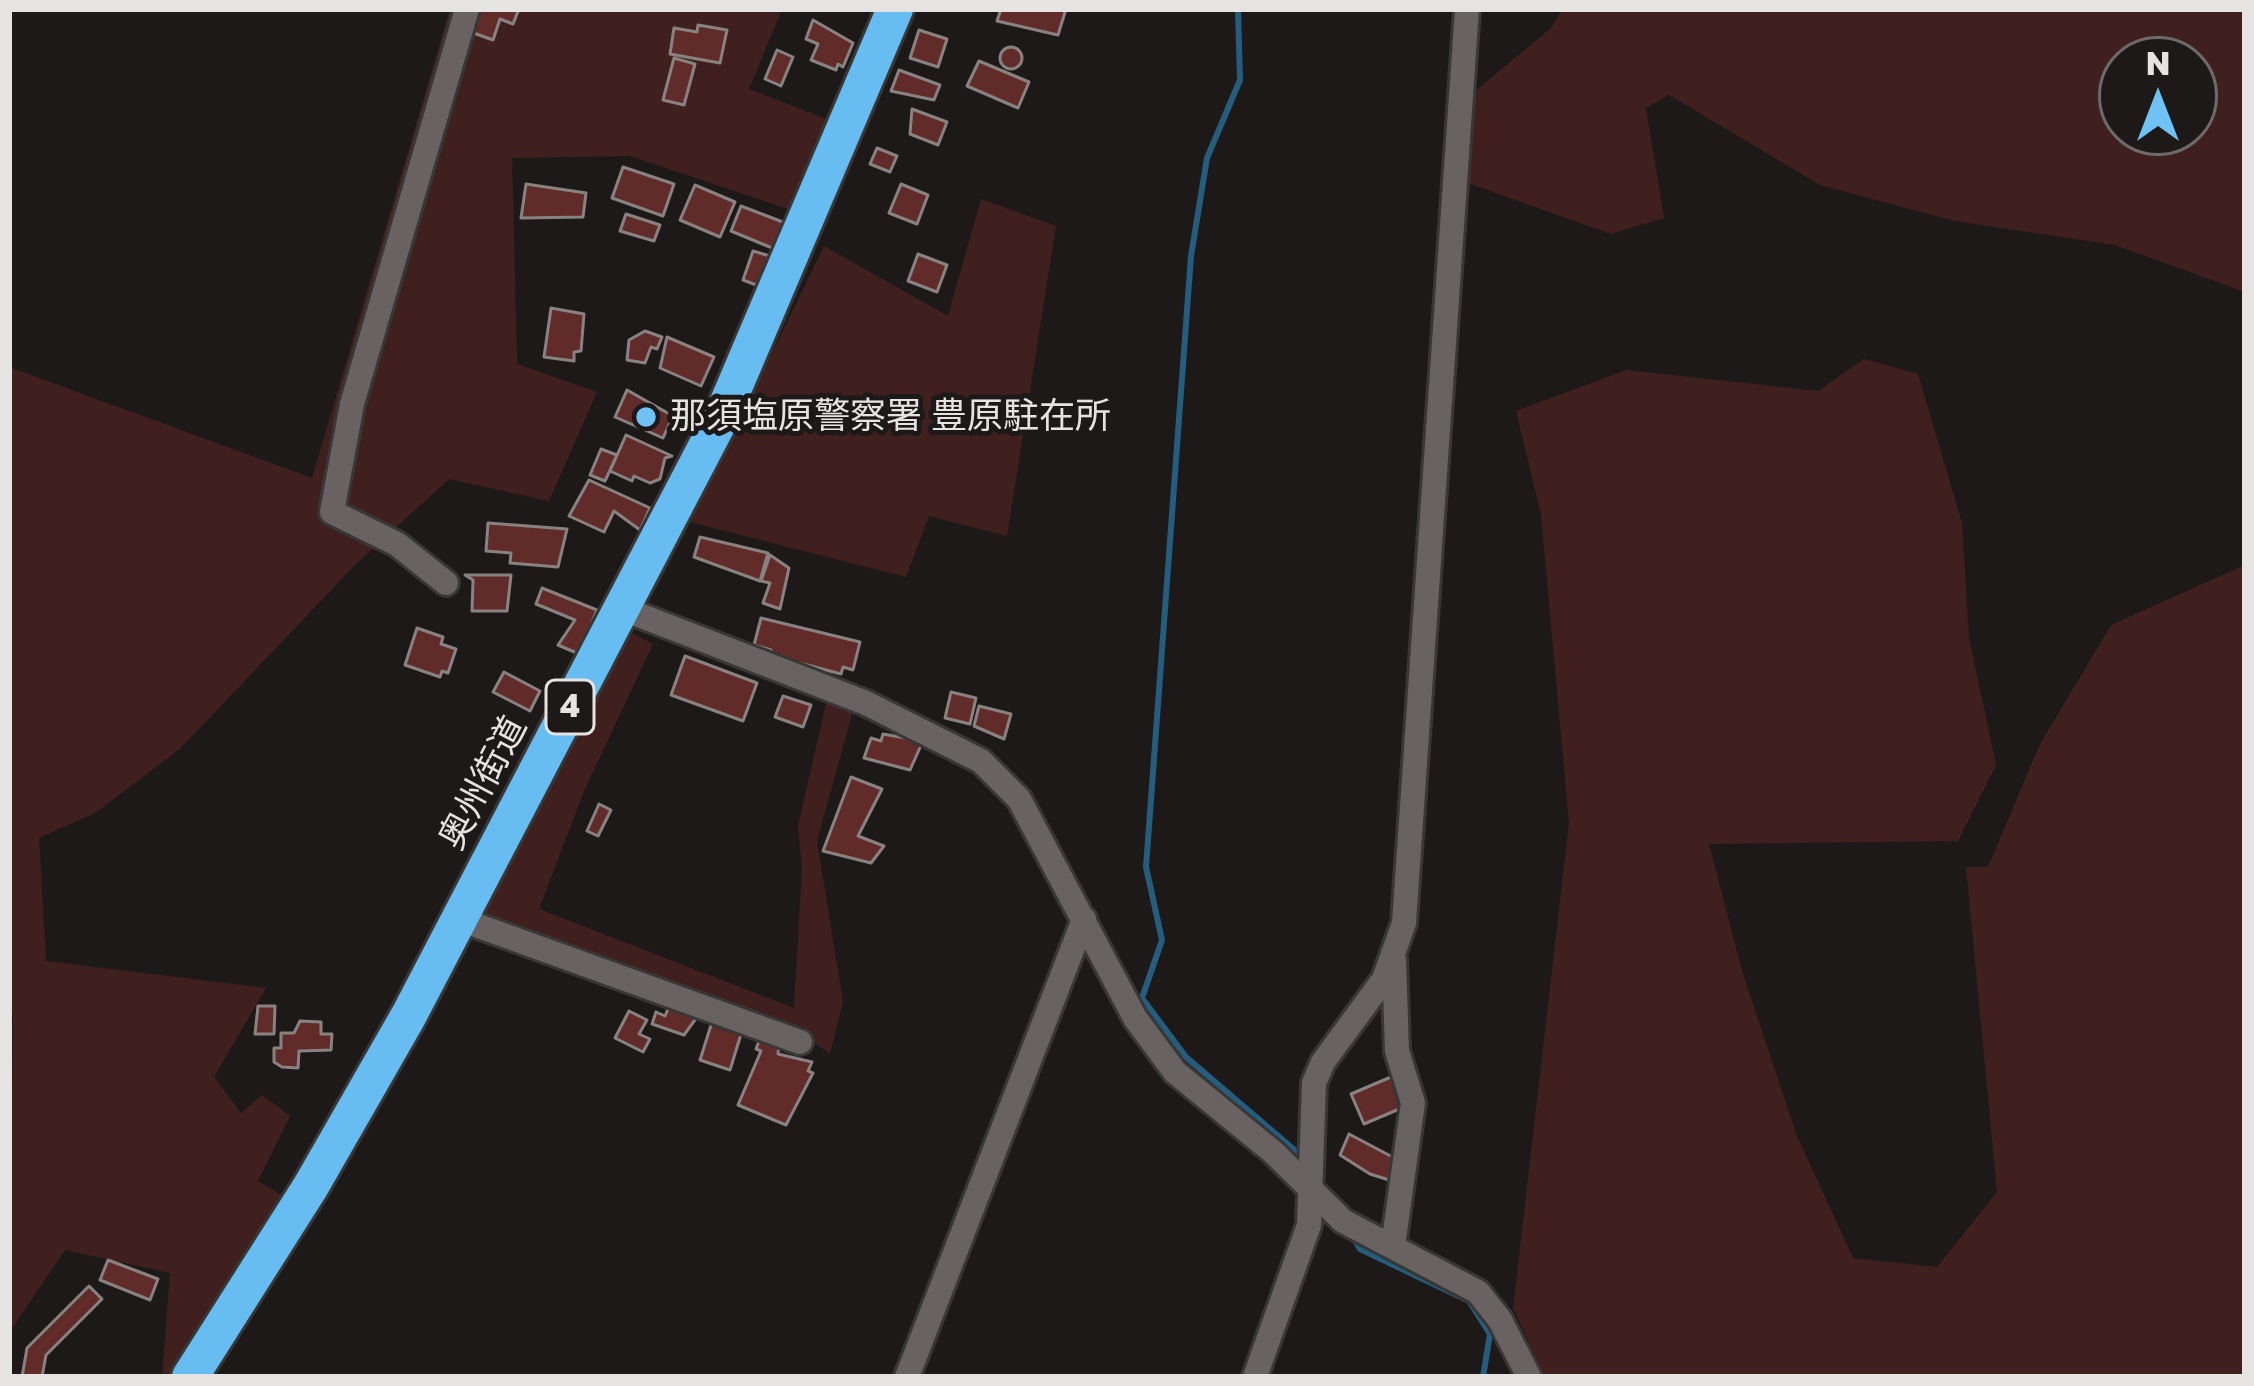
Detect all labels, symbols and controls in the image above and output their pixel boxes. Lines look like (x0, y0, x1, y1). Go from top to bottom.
north arrow (2098, 36, 2218, 156)
text: N (2145, 43, 2171, 82)
place label: 那須塩原警察署 豊原駐在所 (670, 395, 1111, 439)
marker: 那須塩原警察署 豊原駐在所 (633, 404, 659, 430)
road number: 4 (546, 680, 594, 734)
street label: 奥州街道 (430, 709, 536, 857)

